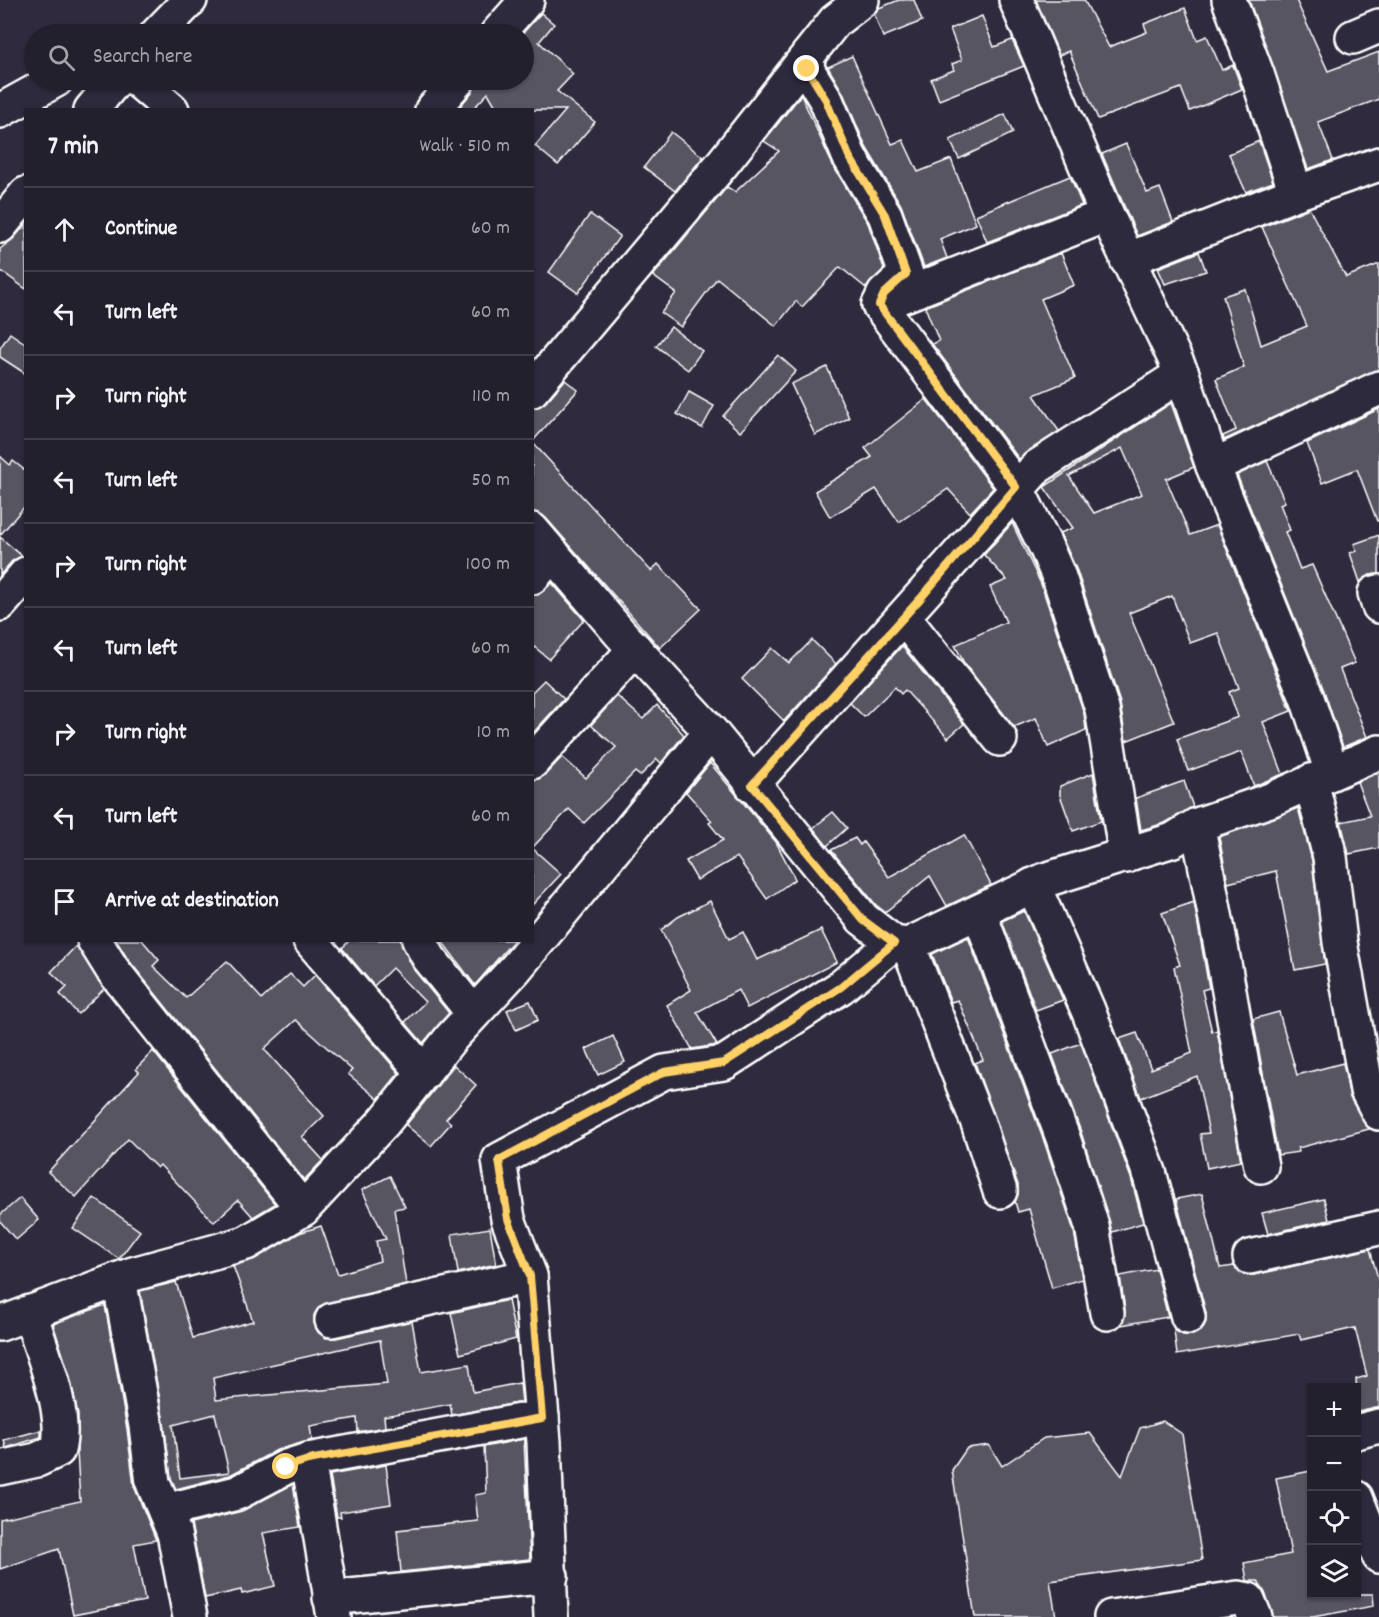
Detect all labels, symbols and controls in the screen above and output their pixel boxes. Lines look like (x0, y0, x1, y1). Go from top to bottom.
search box (24, 24, 534, 90)
icon: search (45, 41, 78, 74)
text: Search here (93, 42, 192, 73)
route end (793, 55, 819, 81)
text: 7 min (48, 129, 99, 166)
text: Walk · 510 m (420, 133, 510, 161)
icon: ahead (48, 213, 81, 246)
text: Continue (105, 214, 177, 245)
text: 60 m (471, 215, 510, 243)
icon: left (48, 297, 81, 330)
text: Turn left (105, 298, 177, 329)
text: 60 m (471, 299, 510, 327)
icon: right (48, 381, 81, 414)
text: Turn right (105, 382, 187, 413)
text: 110 m (472, 383, 510, 411)
icon: left (48, 465, 81, 498)
text: Turn left (105, 466, 177, 497)
text: 50 m (472, 467, 510, 495)
icon: right (48, 549, 81, 582)
text: Turn right (105, 550, 187, 581)
text: 100 m (466, 551, 510, 579)
icon: left (48, 633, 81, 666)
text: Turn left (105, 634, 177, 665)
text: 60 m (471, 635, 510, 663)
icon: right (48, 717, 81, 750)
text: Turn right (105, 718, 187, 749)
text: 10 m (476, 719, 510, 747)
icon: left (48, 801, 81, 834)
text: Turn left (105, 802, 177, 833)
text: 60 m (471, 803, 510, 831)
icon: arrive (48, 885, 81, 918)
text: Arrive at destination (105, 886, 279, 917)
map controls (1307, 1383, 1361, 1599)
button: + (1307, 1383, 1361, 1437)
button: − (1307, 1437, 1361, 1491)
route start (272, 1453, 298, 1479)
button: locate (1307, 1491, 1361, 1545)
button: layers (1307, 1545, 1361, 1599)

